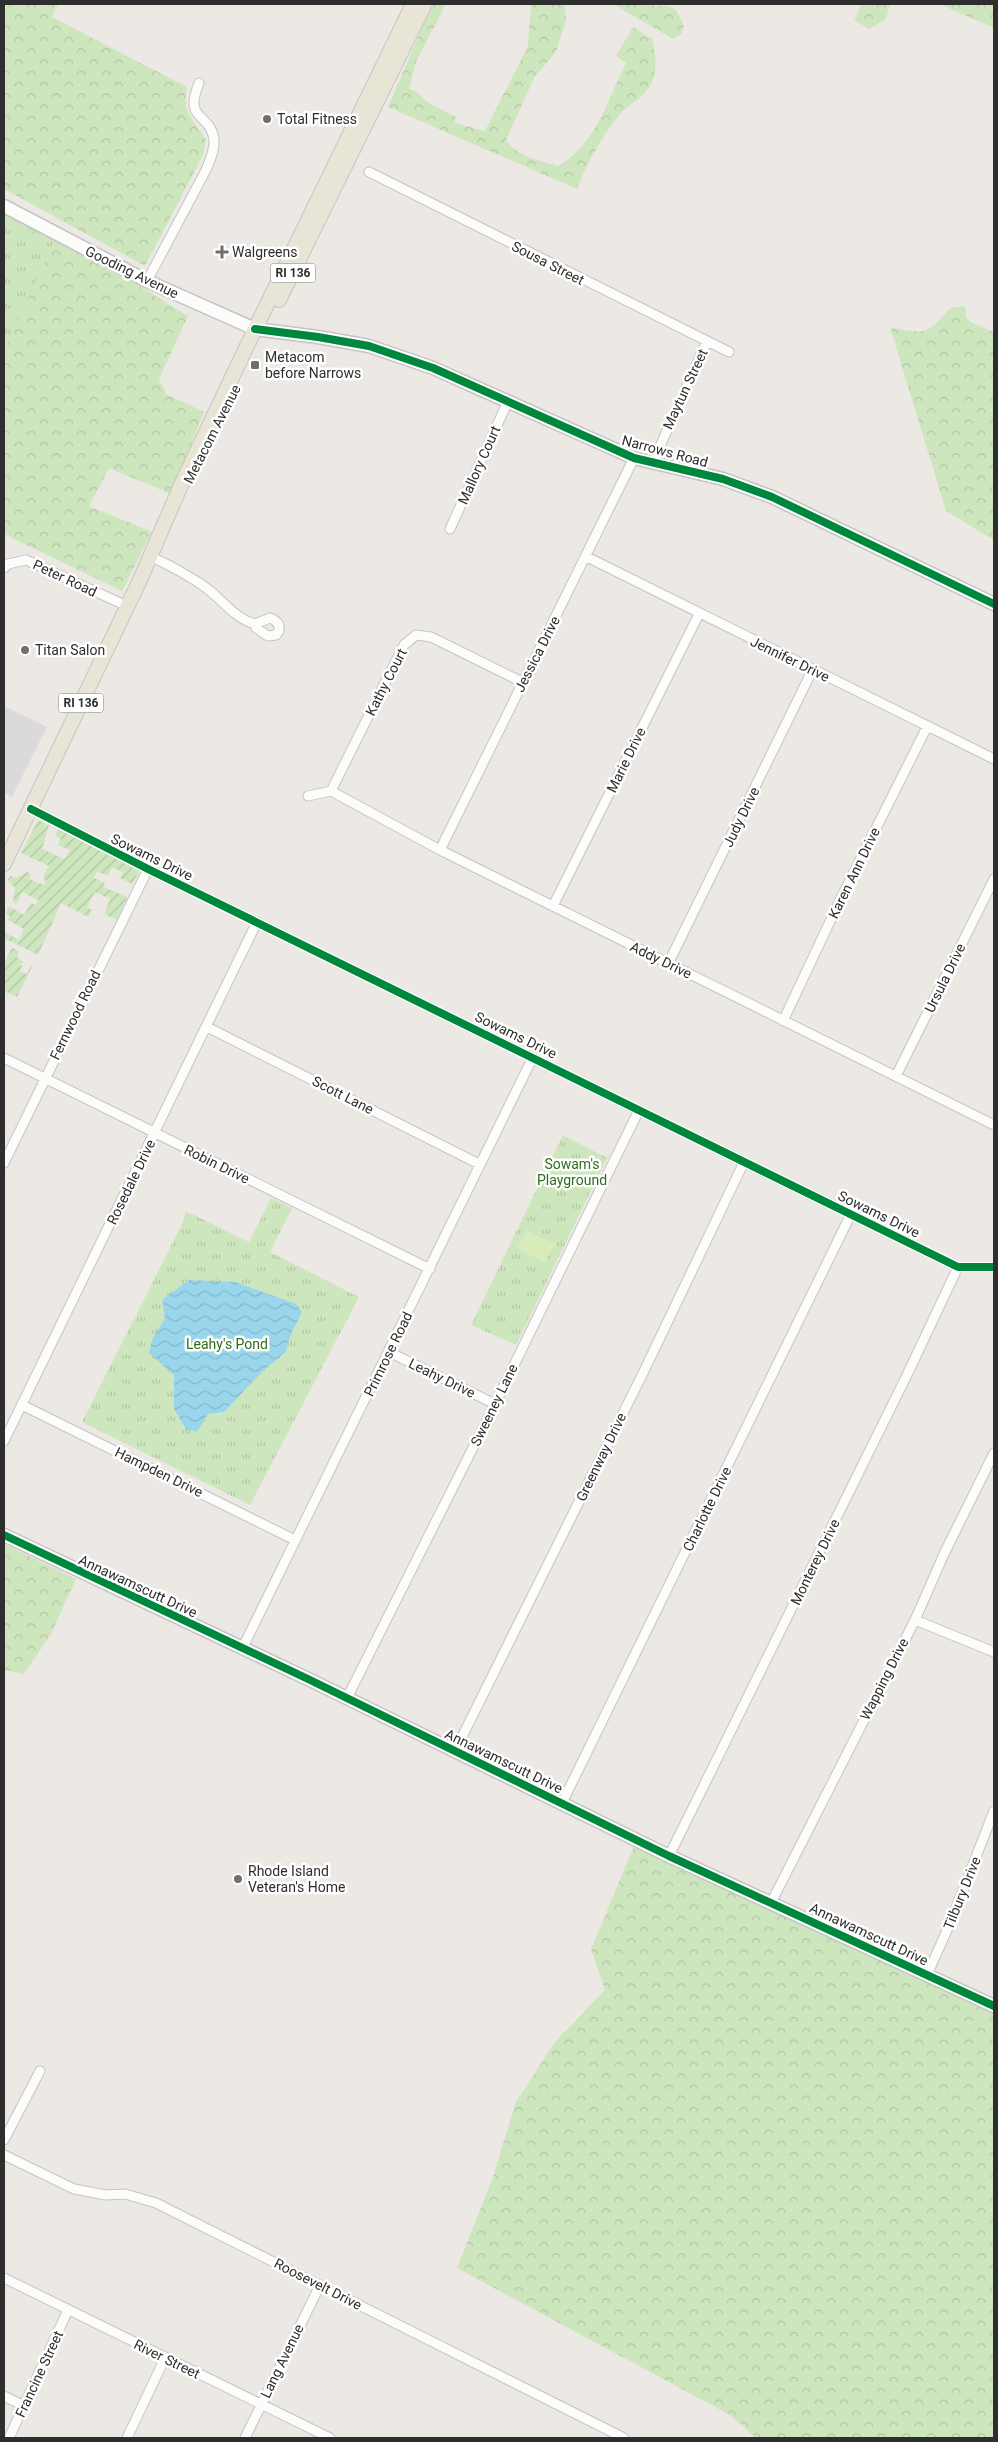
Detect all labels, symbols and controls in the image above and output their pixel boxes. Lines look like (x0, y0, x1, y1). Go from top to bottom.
place label: Total Fitness (277, 111, 357, 127)
marker: Total Fitness (261, 113, 273, 125)
street label: Sousa Street (509, 238, 587, 288)
street label: Gooding Avenue (83, 243, 181, 301)
place label: Walgreens (232, 244, 298, 260)
marker: Walgreens (216, 246, 228, 258)
road number: RI 136 (270, 264, 316, 282)
street label: Maytun Street (659, 346, 711, 432)
place label: Metacom before Narrows (265, 349, 361, 381)
marker: Metacom before Narrows (249, 359, 261, 371)
street label: Metacom Avenue (180, 382, 244, 486)
street label: Mallory Court (455, 423, 504, 507)
street label: Narrows Road (620, 432, 710, 470)
street label: Peter Road (31, 556, 99, 600)
street label: Jessica Drive (511, 613, 563, 695)
street label: Jennifer Drive (748, 633, 832, 685)
place label: Titan Salon (35, 642, 105, 658)
marker: Titan Salon (19, 644, 31, 656)
street label: Kathy Court (362, 645, 410, 718)
road number: RI 136 (58, 694, 104, 712)
street label: Marie Drive (603, 725, 649, 795)
street label: Judy Drive (720, 784, 762, 850)
street label: Karen Ann Drive (825, 825, 883, 921)
street label: Sowams Drive (109, 830, 195, 884)
street label: Addy Drive (628, 938, 694, 982)
street label: Ursula Drive (921, 941, 969, 1015)
street label: Fernwood Road (46, 968, 104, 1062)
street label: Sowams Drive (473, 1008, 559, 1062)
street label: Scott Lane (310, 1073, 376, 1117)
street label: Rosedale Drive (104, 1137, 158, 1227)
street label: Robin Drive (182, 1141, 252, 1187)
park label: Sowam's Playground (537, 1156, 607, 1188)
street label: Sowams Drive (836, 1187, 922, 1241)
street label: Primrose Road (361, 1309, 415, 1399)
park label: Leahy's Pond (186, 1336, 268, 1352)
street label: Leahy Drive (406, 1355, 478, 1401)
street label: Sweeney Lane (467, 1361, 521, 1449)
street label: Greenway Drive (573, 1410, 629, 1504)
street label: Hampden Drive (112, 1444, 206, 1500)
street label: Charlotte Drive (680, 1464, 734, 1554)
street label: Monterey Drive (787, 1516, 843, 1608)
street label: Annawamscutt Drive (76, 1551, 200, 1621)
street label: Wapping Drive (857, 1636, 911, 1722)
street label: Annawamscutt Drive (443, 1726, 565, 1796)
street label: Tilbury Drive (940, 1854, 984, 1932)
place label: Rhode Island Veteran's Home (248, 1863, 345, 1895)
marker: Rhode Island Veteran's Home (232, 1873, 244, 1885)
street label: Annawamscutt Drive (807, 1899, 931, 1969)
street label: Roosevelt Drive (272, 2255, 364, 2313)
street label: Lang Avenue (257, 2322, 307, 2400)
street label: Francine Street (12, 2328, 66, 2420)
street label: River Street (131, 2336, 203, 2382)

